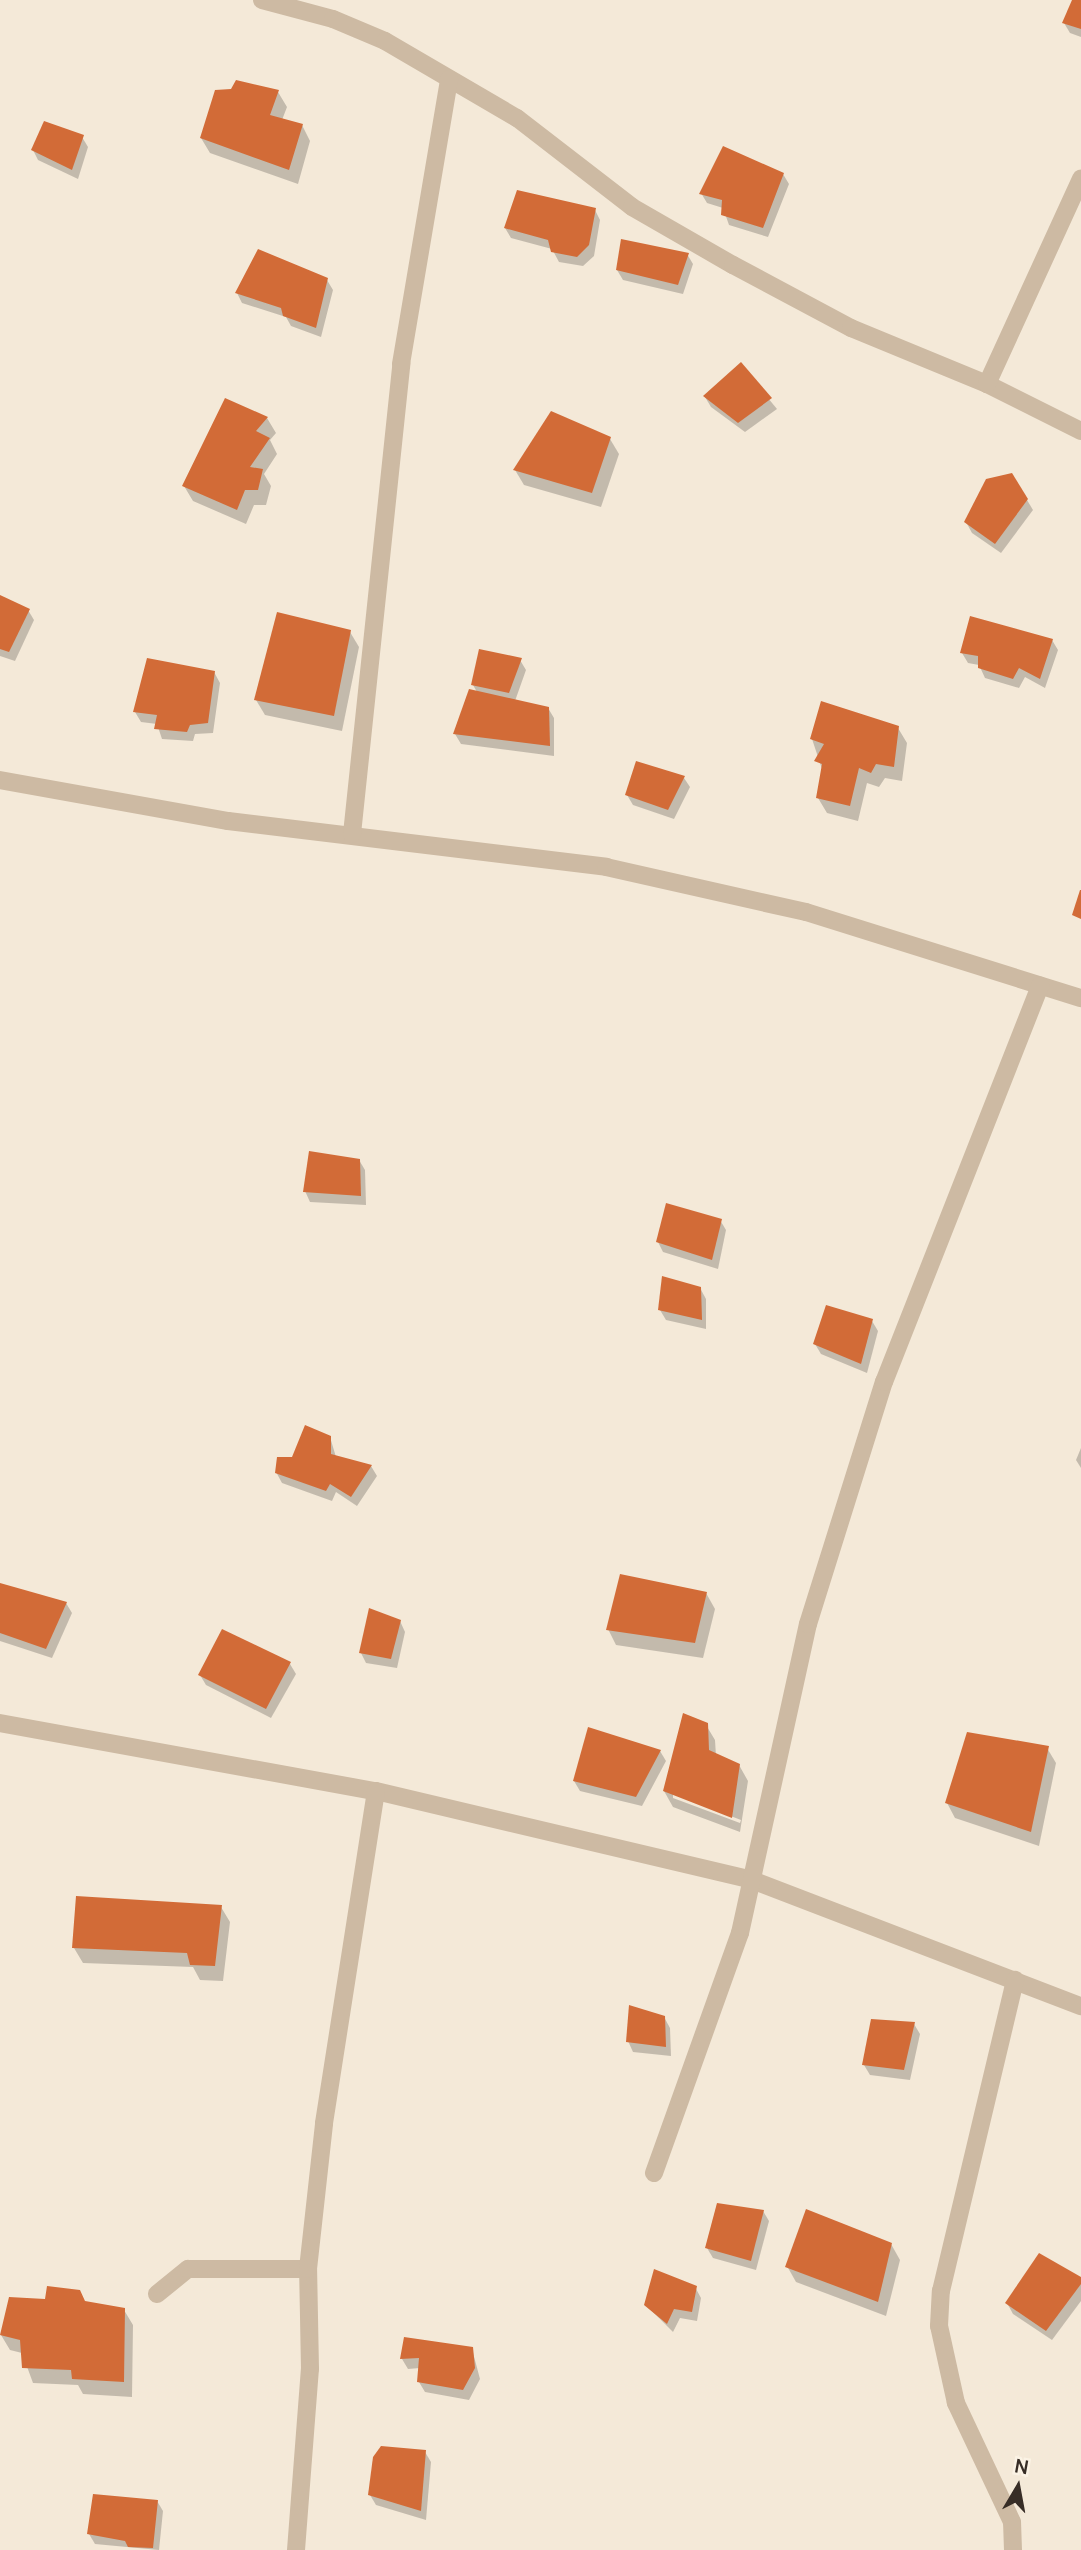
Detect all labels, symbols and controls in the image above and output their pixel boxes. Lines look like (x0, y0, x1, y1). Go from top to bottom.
north arrow (983, 2452, 1053, 2522)
text: N (1013, 2452, 1031, 2480)

